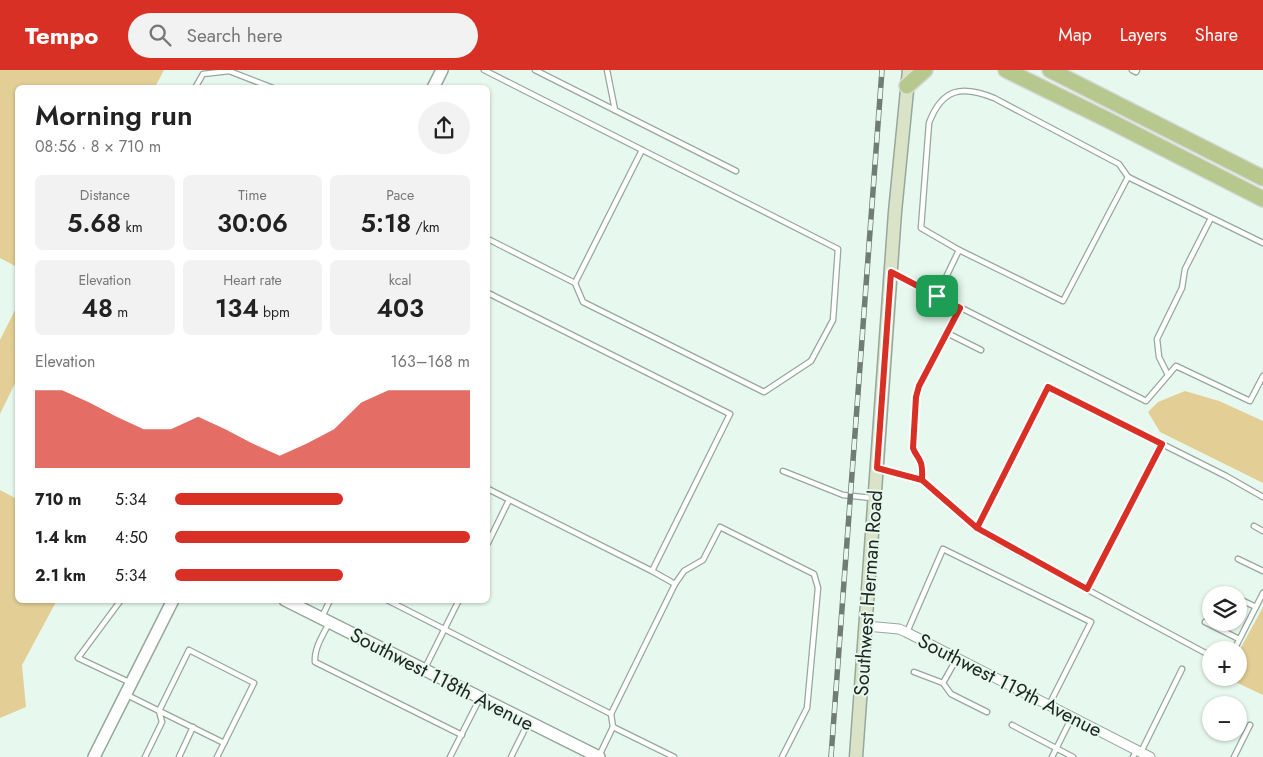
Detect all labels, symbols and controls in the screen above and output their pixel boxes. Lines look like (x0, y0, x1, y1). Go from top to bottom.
search box (128, 13, 478, 58)
text: Tempo (25, 18, 98, 53)
icon: search (146, 21, 174, 49)
text: Search here (186, 22, 283, 49)
text: Map (1058, 22, 1092, 48)
text: Layers (1120, 22, 1167, 48)
text: Share (1195, 22, 1238, 48)
text: Morning run (35, 95, 193, 136)
button: share (418, 102, 470, 154)
text: 08:56 · 8 × 710 m (35, 135, 161, 158)
text: Distance (80, 185, 130, 205)
text: Time (238, 185, 267, 205)
text: Pace (386, 185, 414, 205)
text: 5.68 (67, 205, 121, 241)
text: 30:06 (217, 205, 288, 241)
text: 5:18 (361, 205, 411, 241)
text: km (121, 217, 143, 237)
text: /km (411, 217, 440, 237)
text: Elevation (78, 270, 131, 290)
text: Heart rate (223, 270, 282, 290)
text: kcal (389, 270, 411, 290)
pin (916, 275, 958, 317)
icon: arrive (923, 282, 951, 310)
text: 48 (81, 290, 113, 326)
text: 134 (215, 290, 259, 326)
text: 403 (376, 290, 424, 326)
text: m (113, 302, 128, 322)
text: bpm (259, 302, 290, 322)
text: Elevation (35, 350, 95, 373)
text: 163–168 m (391, 350, 470, 373)
text: 710 m (35, 488, 81, 511)
text: 5:34 (115, 488, 147, 511)
street label: Southwest Herman Road (847, 489, 890, 697)
text: 1.4 km (35, 526, 87, 549)
text: 4:50 (115, 526, 148, 549)
text: 2.1 km (35, 564, 86, 587)
text: 5:34 (115, 564, 147, 587)
map controls (1202, 586, 1247, 741)
button: layers (1202, 586, 1247, 631)
street label: Southwest 118th Avenue (345, 621, 539, 738)
street label: Southwest 119th Avenue (913, 626, 1107, 744)
button: + (1202, 641, 1247, 686)
button: − (1202, 696, 1247, 741)

